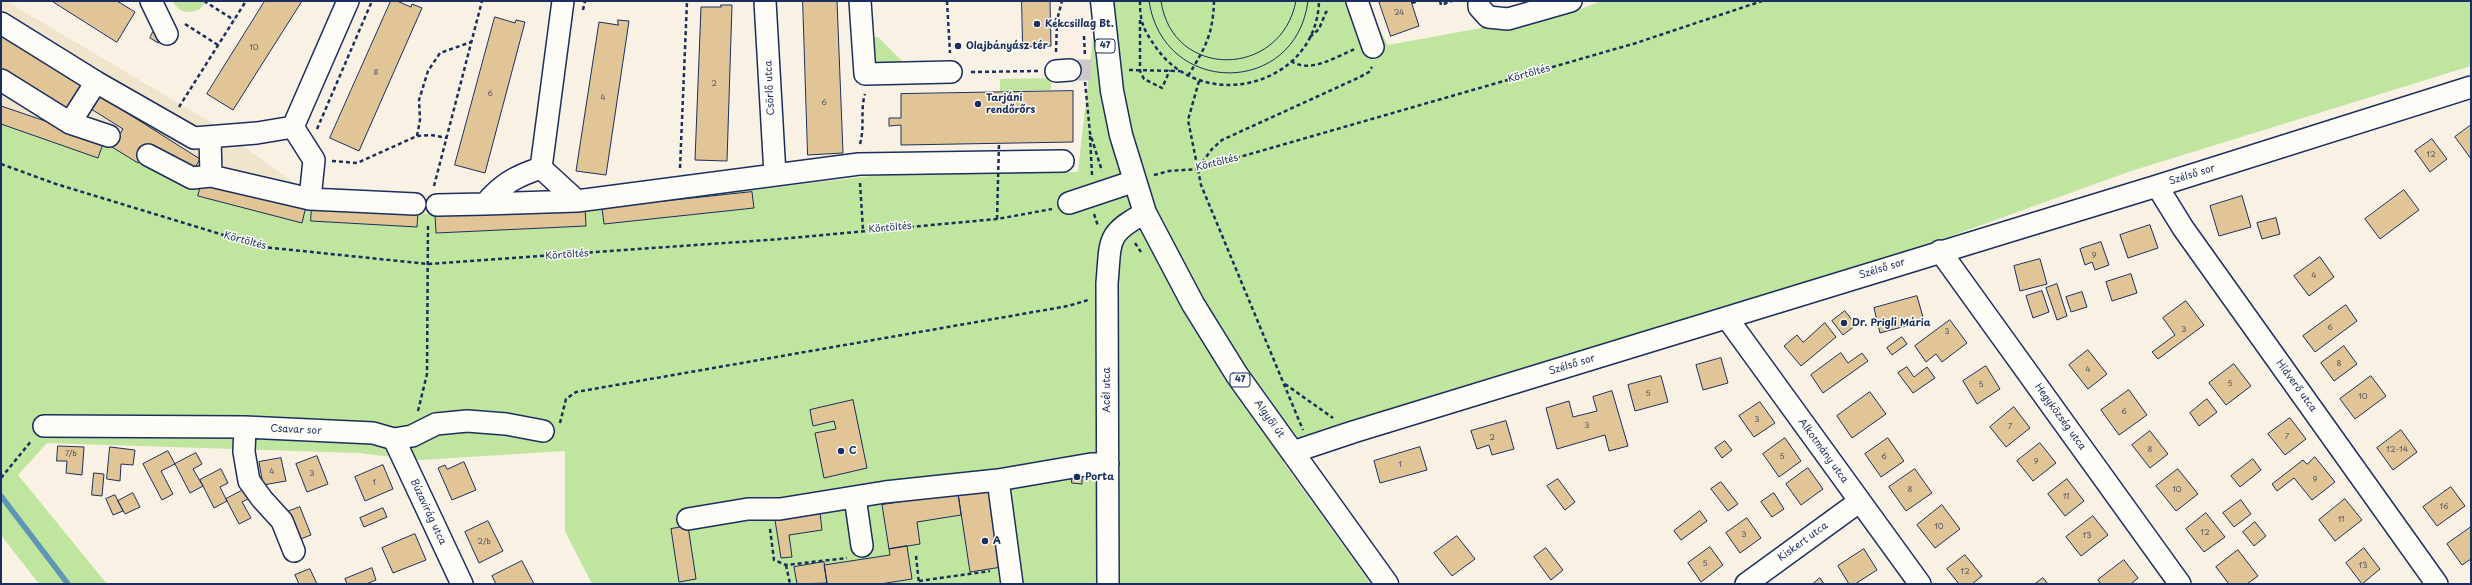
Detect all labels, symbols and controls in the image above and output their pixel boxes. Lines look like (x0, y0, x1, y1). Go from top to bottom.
house number: 24 (1394, 8, 1404, 18)
place label: Kékcsillag Bt. (1045, 18, 1114, 30)
marker: Kékcsillag Bt. (1032, 19, 1042, 29)
road number: 47 (1095, 39, 1115, 53)
place label: Olajbányász tér (966, 40, 1048, 52)
marker: Olajbányász tér (953, 41, 963, 51)
house number: 10 (249, 43, 259, 53)
street label: Csörlő utca (763, 60, 777, 116)
street label: Körtöltés (1507, 62, 1551, 86)
house number: 8 (374, 68, 378, 78)
house number: 2 (711, 79, 717, 89)
house number: 6 (487, 89, 493, 99)
place label: Tarjáni rendőrőrs (986, 92, 1035, 116)
house number: 4 (600, 93, 606, 103)
house number: 6 (821, 98, 827, 108)
marker: Tarjáni rendőrőrs (973, 99, 983, 109)
house number: 12 (2426, 150, 2436, 160)
street label: Körtöltés (1195, 152, 1239, 174)
street label: Szélső sor (2167, 162, 2217, 188)
street label: Körtöltés (868, 220, 912, 236)
street label: Körtöltés (223, 230, 267, 252)
street label: Körtöltés (545, 248, 589, 262)
house number: 9 (2092, 251, 2096, 261)
street label: Szélső sor (1857, 256, 1907, 282)
house number: 4 (2311, 271, 2317, 281)
place label: Dr. Prigli Mária (1852, 317, 1931, 329)
marker: Dr. Prigli Mária (1839, 318, 1849, 328)
house number: 6 (2327, 323, 2333, 333)
house number: 3 (2181, 325, 2187, 335)
house number: 3 (1944, 327, 1950, 337)
street label: Szélső sor (1547, 352, 1597, 378)
street label: Hídverő utca (2273, 358, 2319, 414)
house number: 8 (2337, 359, 2341, 369)
house number: 4 (2085, 365, 2091, 375)
street label: Acél utca (1101, 367, 1113, 413)
road number: 47 (1230, 373, 1250, 387)
house number: 5 (2227, 379, 2233, 389)
house number: 5 (1978, 380, 1984, 390)
street label: Hegyközség utca (2032, 381, 2088, 453)
house number: 5 (1645, 389, 1651, 399)
house number: 10 (2358, 392, 2368, 402)
street label: Algyői út (1251, 398, 1287, 440)
house number: 6 (2121, 407, 2127, 417)
house number: 3 (1754, 415, 1760, 425)
street label: Alkotmány utca (1795, 416, 1851, 486)
house number: 3 (1584, 421, 1590, 431)
house number: 7 (2008, 422, 2012, 432)
street label: Csavar sor (270, 423, 322, 437)
house number: 7 (2285, 432, 2289, 442)
house number: 2 (1489, 433, 1495, 443)
place label: C (849, 445, 857, 457)
house number: 8 (2148, 445, 2152, 455)
house number: 12-14 (2386, 445, 2408, 455)
marker: C (836, 446, 846, 456)
house number: 7/b (65, 449, 77, 459)
house number: 5 (1779, 452, 1785, 462)
house number: 6 (1881, 452, 1887, 462)
house number: 9 (2034, 457, 2038, 467)
house number: 1 (1398, 460, 1402, 470)
house number: 4 (269, 467, 275, 477)
house number: 3 (309, 469, 315, 479)
place label: Porta (1085, 471, 1114, 483)
marker: Porta (1072, 472, 1082, 482)
house number: 9 (2313, 475, 2317, 485)
street label: Búzavirág utca (407, 477, 449, 547)
house number: 1 (372, 478, 376, 488)
house number: 8 (1908, 485, 1912, 495)
house number: 10 (2172, 485, 2182, 495)
house number: 11 (2063, 492, 2069, 502)
house number: 16 (2439, 502, 2449, 512)
house number: 11 (2338, 515, 2344, 525)
street label: Kiskert utca (1776, 520, 1830, 564)
house number: 10 (1934, 522, 1944, 532)
house number: 12 (2200, 528, 2210, 538)
house number: 3 (1741, 530, 1747, 540)
house number: 13 (2083, 531, 2091, 541)
place label: A (993, 535, 1001, 547)
marker: A (980, 536, 990, 546)
house number: 2/b (477, 537, 491, 547)
house number: 5 (1702, 559, 1708, 569)
house number: 13 (2359, 561, 2367, 571)
house number: 12 (1960, 567, 1970, 577)

